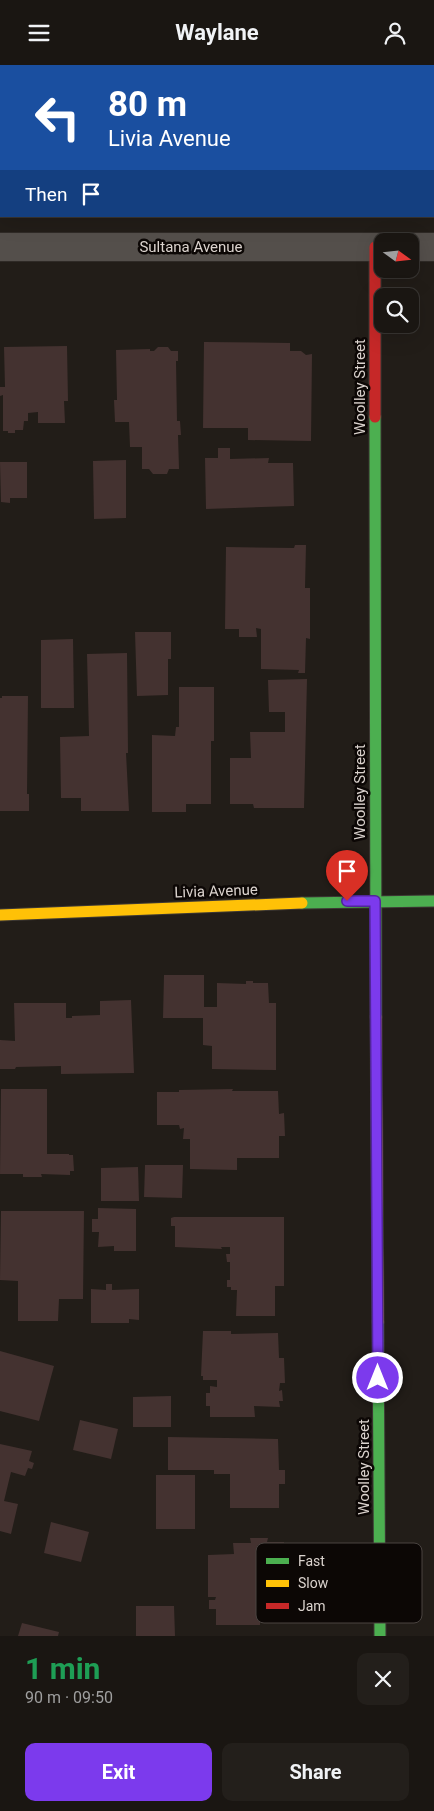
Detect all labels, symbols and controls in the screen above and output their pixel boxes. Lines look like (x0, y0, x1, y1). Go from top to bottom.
icon: menu (25, 19, 53, 47)
icon: person (381, 19, 409, 47)
text: Waylane (175, 20, 259, 45)
text: 80 m (108, 84, 187, 125)
icon: left (25, 85, 90, 150)
text: Livia Avenue (108, 126, 231, 151)
icon: arrive (77, 180, 105, 208)
text: Then (25, 183, 67, 206)
north arrow (374, 233, 419, 277)
map controls (374, 233, 419, 333)
street label: Sultana Avenue (139, 238, 243, 256)
button: search (374, 288, 419, 333)
street label: Woolley Street (351, 339, 369, 435)
street label: Woolley Street (351, 744, 369, 840)
pin (326, 850, 368, 901)
icon: arrive (333, 857, 361, 885)
street label: Livia Avenue (174, 881, 258, 901)
position arrow (351, 1351, 403, 1403)
street label: Woolley Street (355, 1419, 373, 1515)
legend (256, 1543, 422, 1623)
text: Fast (298, 1553, 325, 1569)
text: Slow (298, 1575, 329, 1591)
text: Jam (298, 1598, 326, 1614)
text: 1 min (25, 1651, 100, 1686)
button: close (357, 1653, 409, 1705)
text: 90 m · 09:50 (25, 1688, 113, 1707)
button: Exit (25, 1743, 212, 1801)
button: Share (222, 1743, 409, 1801)

